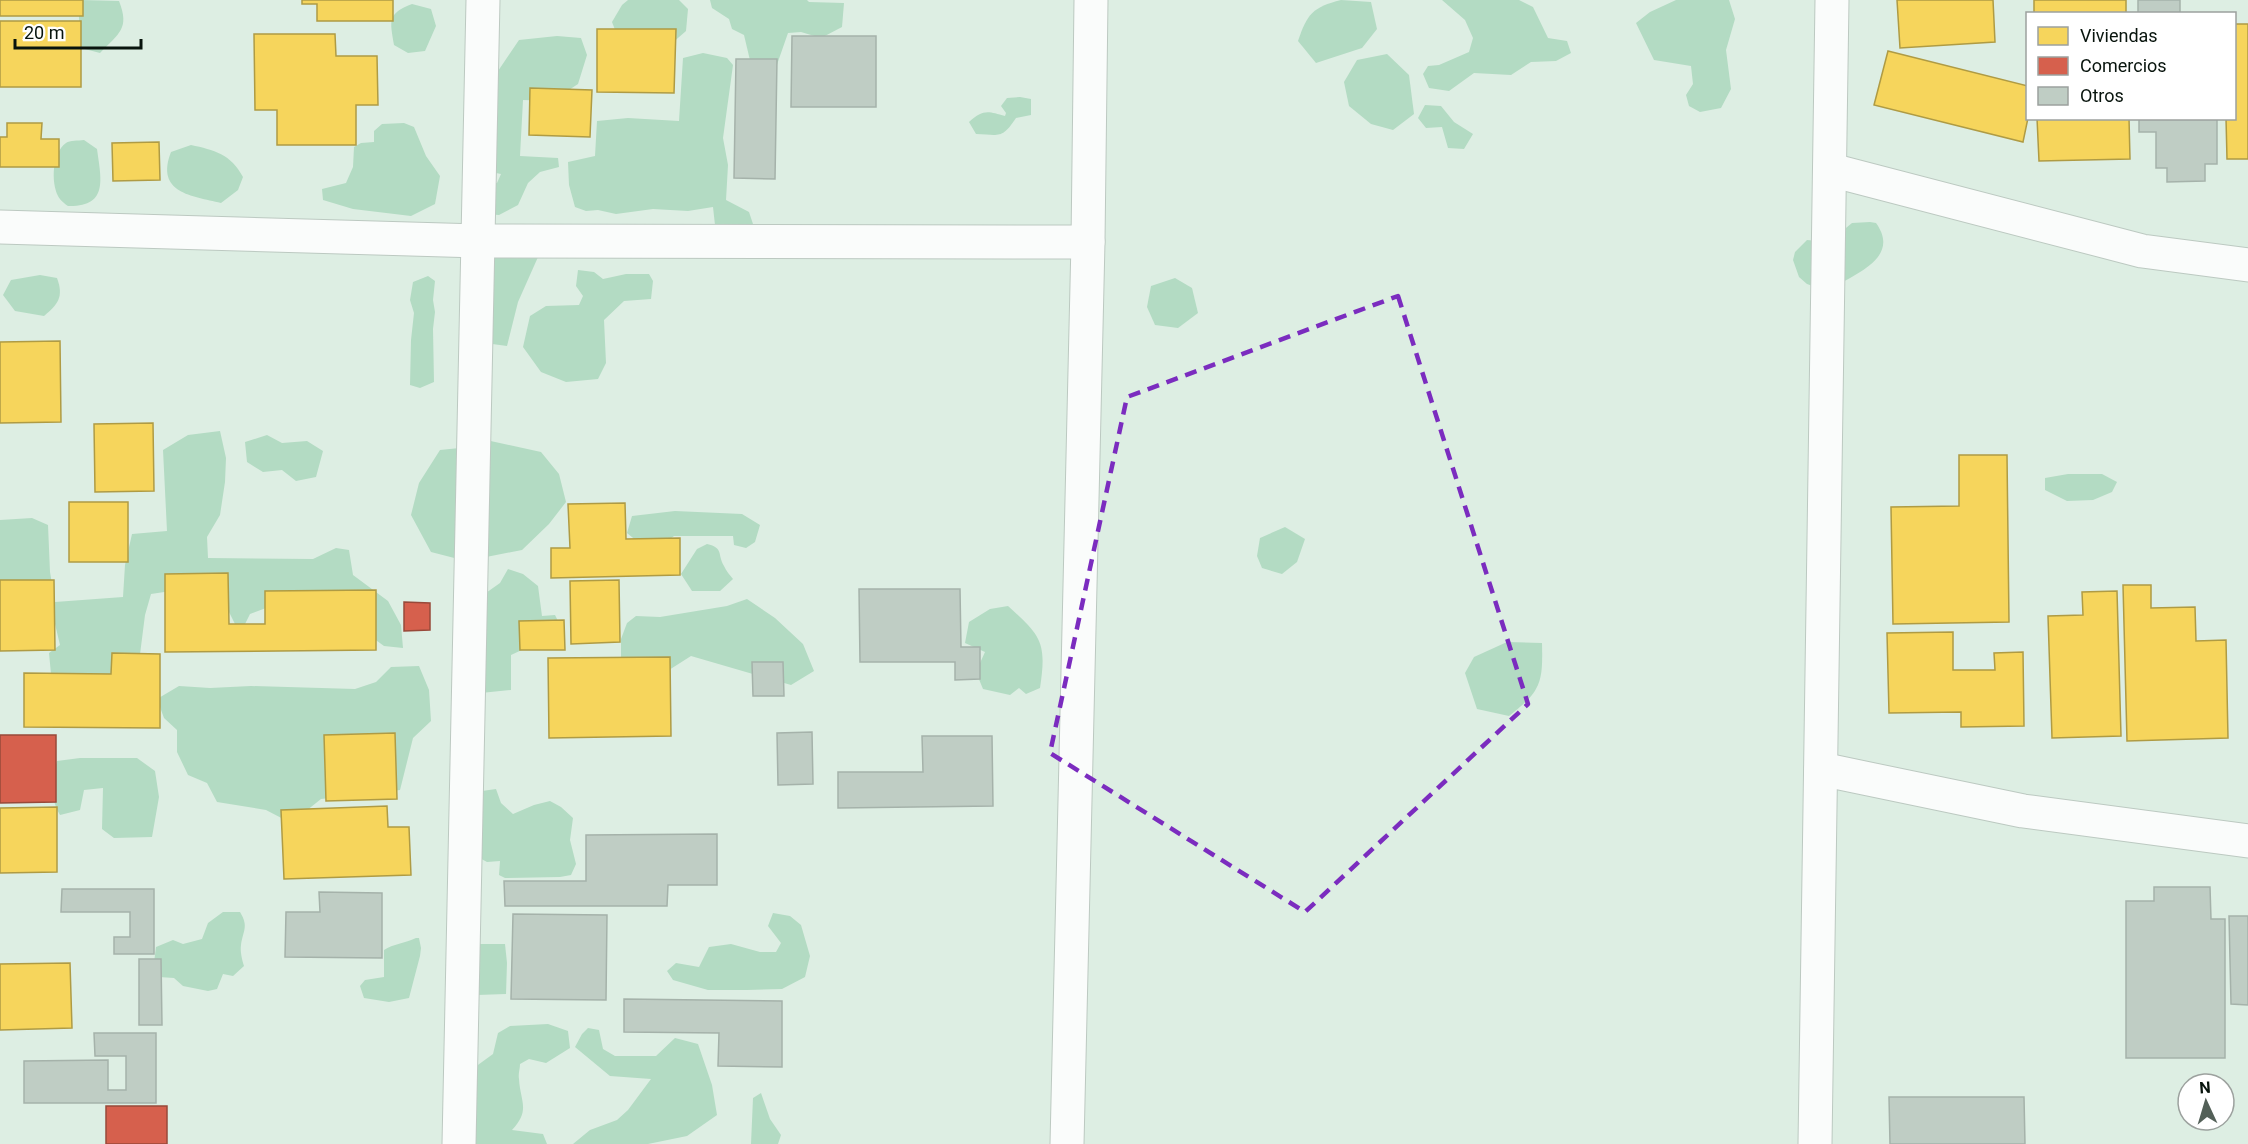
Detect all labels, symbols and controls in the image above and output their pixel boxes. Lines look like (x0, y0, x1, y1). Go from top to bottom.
scale bar (15, 12, 141, 50)
legend (2026, 12, 2236, 120)
text: 20 m (24, 22, 64, 43)
text: Viviendas (2080, 25, 2158, 46)
text: Comercios (2080, 55, 2167, 76)
text: Otros (2080, 85, 2124, 106)
north arrow (2176, 1072, 2236, 1132)
text: N (2199, 1078, 2211, 1097)

